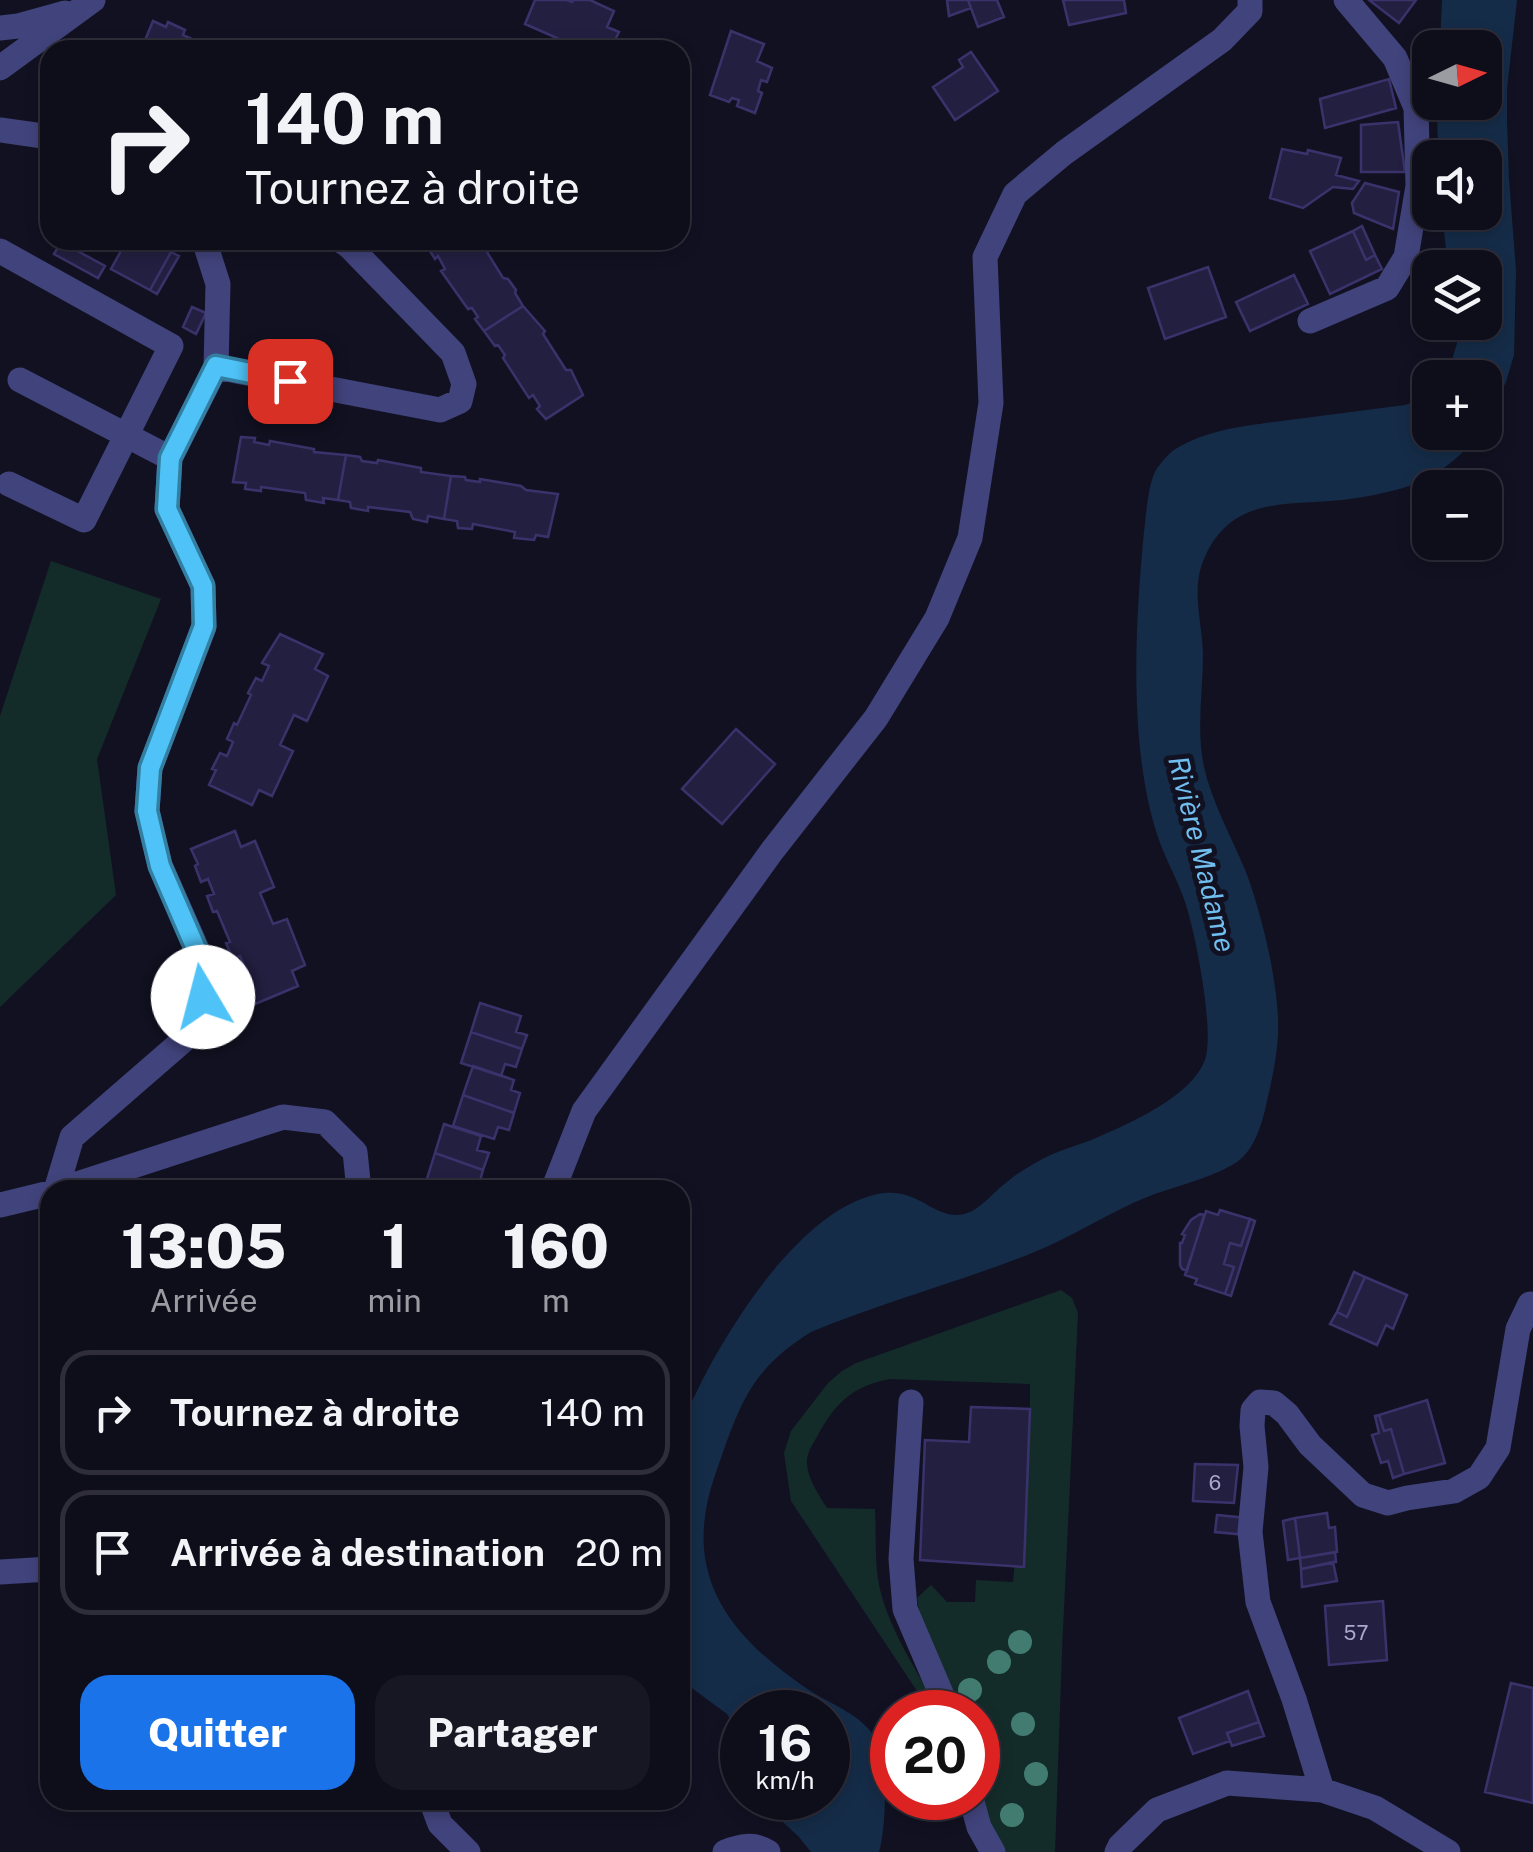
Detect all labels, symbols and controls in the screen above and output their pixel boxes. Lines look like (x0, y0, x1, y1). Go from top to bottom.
north arrow (1412, 30, 1502, 120)
map controls (1412, 30, 1502, 560)
text: 140 m (245, 77, 444, 160)
icon: right (80, 80, 210, 210)
button: sound (1412, 140, 1502, 230)
text: Tournez à droite (245, 161, 580, 214)
button: layers (1412, 250, 1502, 340)
pin (248, 339, 333, 424)
icon: arrive (263, 354, 318, 409)
button: + (1412, 360, 1502, 450)
button: − (1412, 470, 1502, 560)
water label: Rivière Madame (1162, 752, 1243, 955)
position arrow (151, 945, 255, 1049)
text: 13:05 (121, 1211, 286, 1282)
text: 1 (381, 1211, 408, 1282)
text: 160 (503, 1211, 609, 1282)
text: Arrivée (150, 1282, 258, 1319)
text: min (367, 1282, 422, 1319)
text: m (542, 1282, 570, 1319)
icon: right (85, 1385, 140, 1440)
text: Tournez à droite (170, 1390, 460, 1435)
text: 140 m (540, 1390, 645, 1435)
house number: 6 (1209, 1471, 1221, 1495)
icon: arrive (85, 1525, 140, 1580)
text: Arrivée à destination (170, 1530, 545, 1575)
text: 20 m (575, 1530, 663, 1575)
house number: 57 (1344, 1621, 1368, 1645)
button: Quitter (80, 1675, 355, 1790)
button: Partager (375, 1675, 650, 1790)
speed limit sign: 20 (870, 1690, 1000, 1820)
text: 16 (758, 1713, 812, 1772)
text: km/h (756, 1765, 814, 1795)

